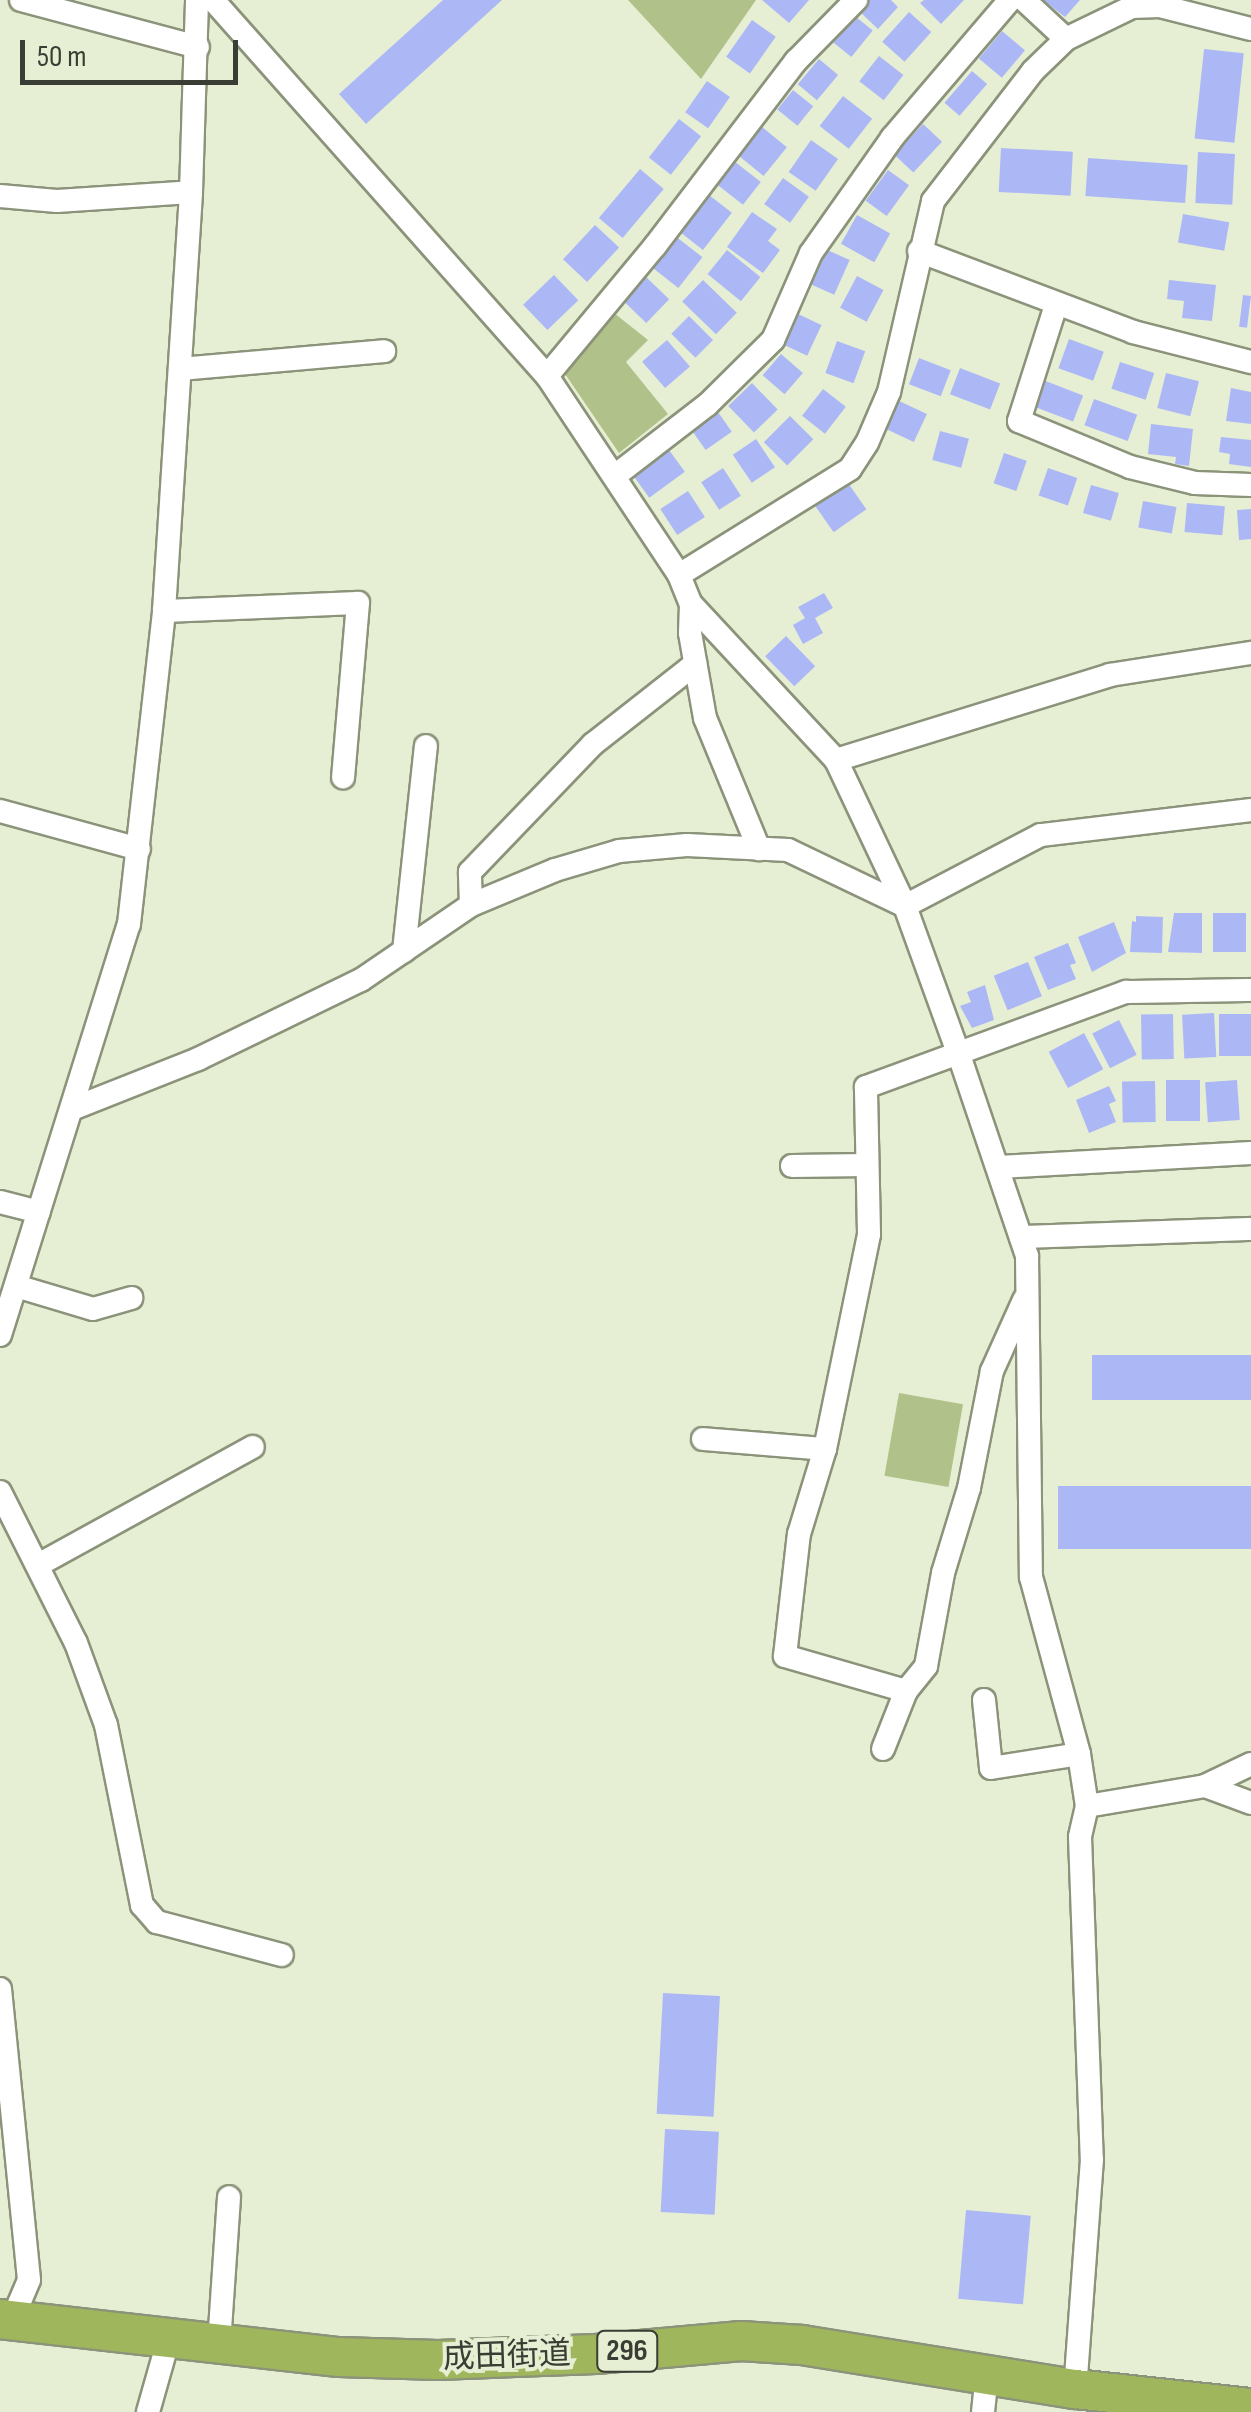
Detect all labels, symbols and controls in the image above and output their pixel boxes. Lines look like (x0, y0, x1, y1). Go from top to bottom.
scale bar (25, 20, 242, 82)
text: 50 m (37, 39, 86, 75)
road number: 296 (594, 2326, 660, 2376)
street label: 成田街道 (442, 2336, 572, 2378)

